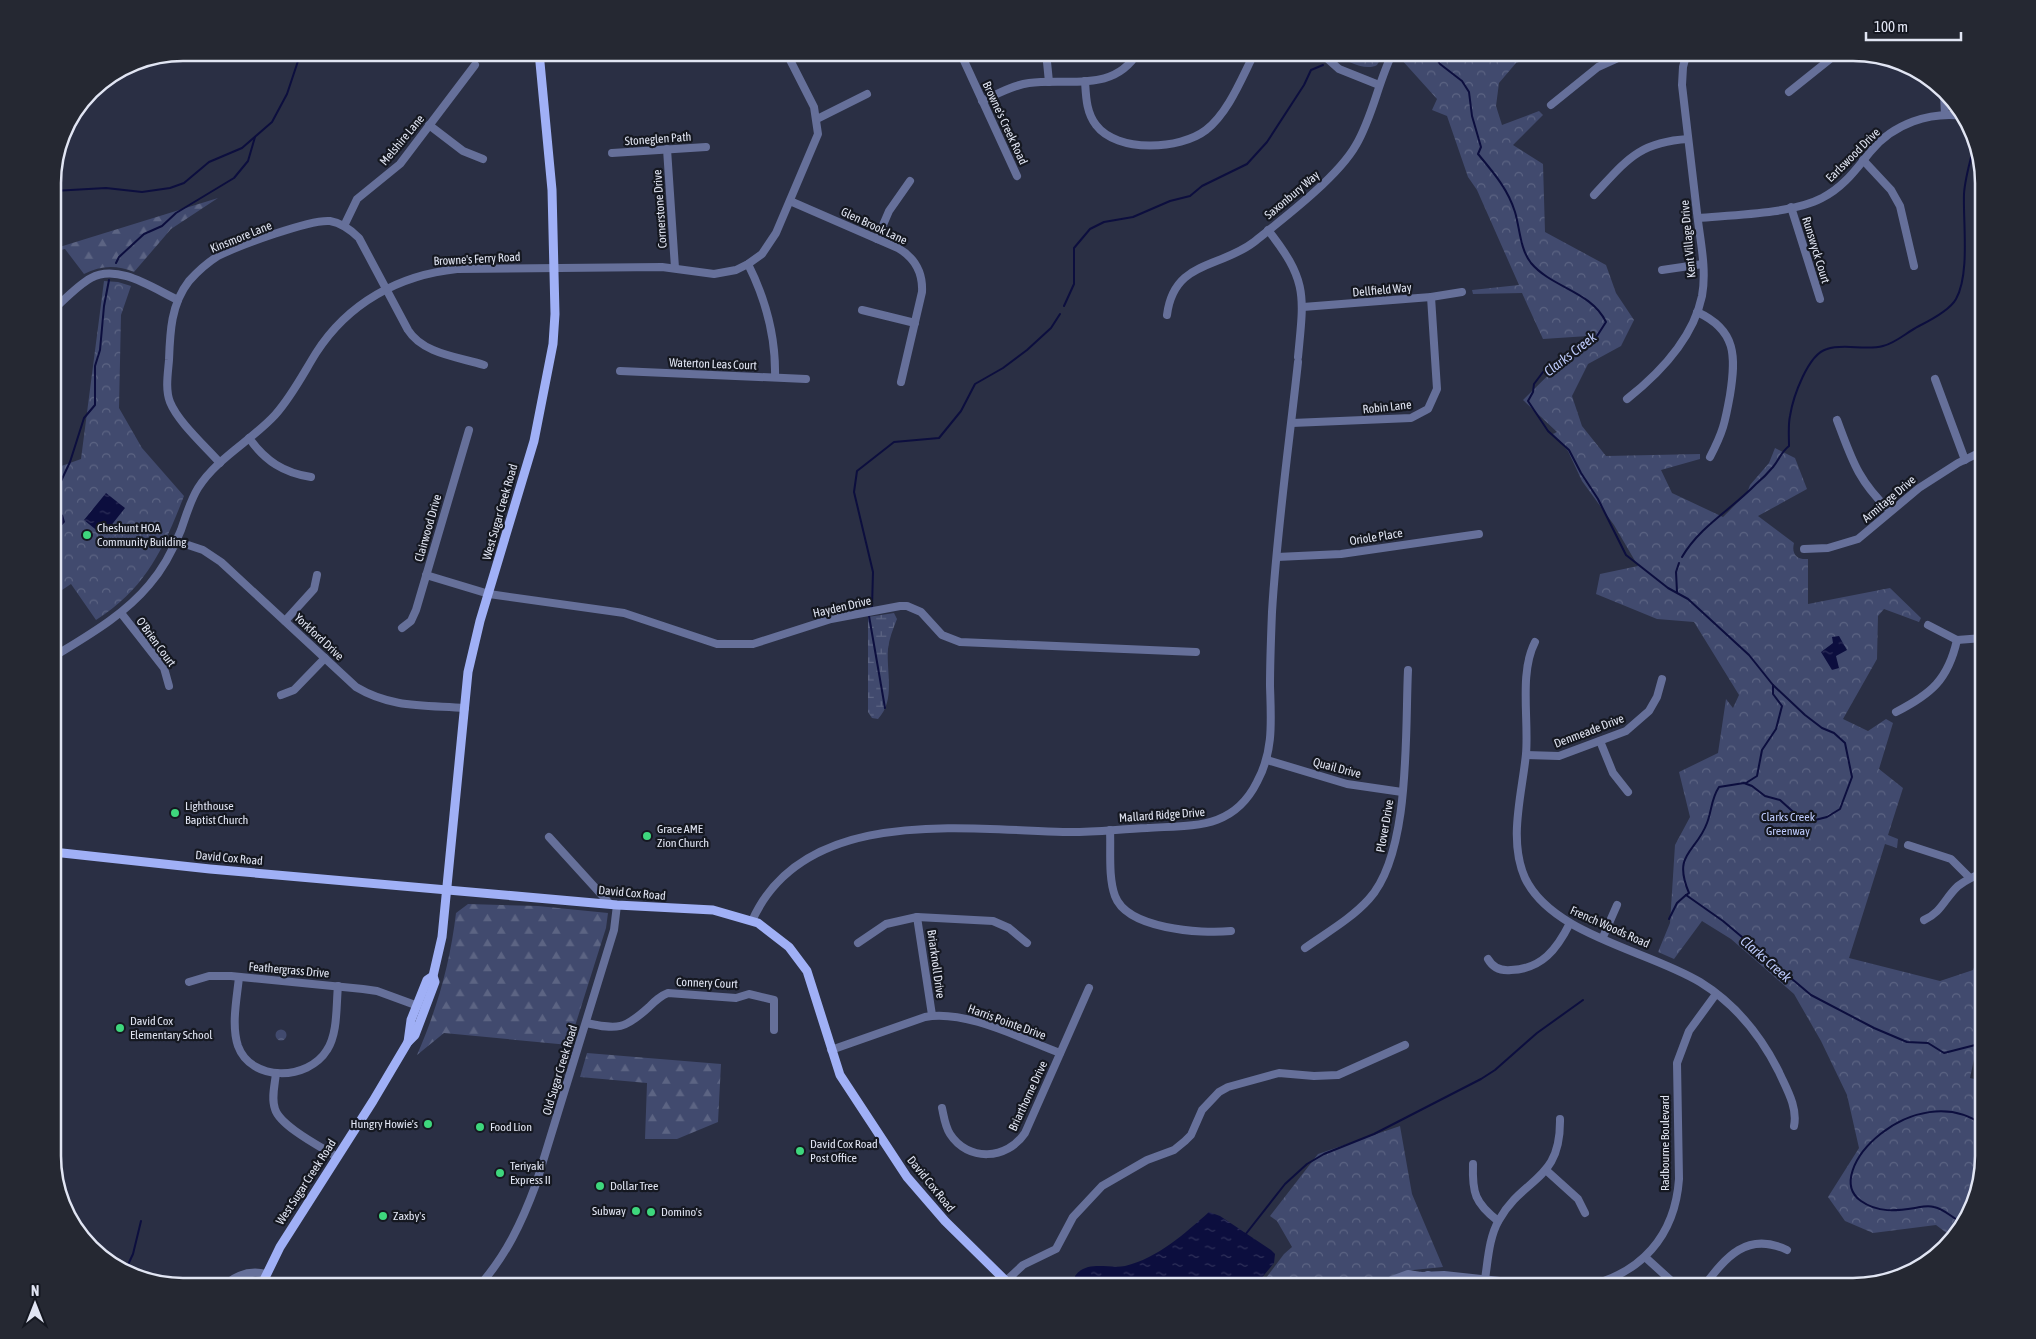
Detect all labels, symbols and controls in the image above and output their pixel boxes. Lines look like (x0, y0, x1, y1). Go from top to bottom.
scale bar (1866, 10, 1961, 42)
text: 100 m (1874, 18, 1908, 35)
street label: Browne's Creek Road (980, 79, 1030, 167)
street label: Melshire Lane (377, 112, 427, 168)
street label: Earlswood Drive (1823, 125, 1883, 185)
street label: Stoneglen Path (624, 130, 692, 148)
street label: Saxonbury Way (1262, 168, 1322, 222)
street label: Cornerstone Drive (650, 169, 670, 249)
street label: Kent Village Drive (1678, 200, 1698, 278)
street label: Glen Brook Lane (839, 205, 909, 247)
street label: Runswyck Court (1799, 215, 1833, 286)
street label: Kinsmore Lane (208, 218, 274, 256)
street label: Browne's Ferry Road (433, 250, 521, 268)
street label: Dellfield Way (1352, 280, 1412, 300)
water label: Clarks Creek (1541, 328, 1600, 379)
street label: Waterton Leas Court (669, 355, 758, 373)
street label: Robin Lane (1362, 397, 1412, 417)
street label: West Sugar Creek Road (480, 462, 520, 562)
street label: Armitage Drive (1860, 473, 1918, 525)
street label: Clairwood Drive (412, 493, 444, 563)
place label: Cheshunt HOA Community Building (97, 521, 187, 549)
street label: Oriole Place (1348, 526, 1404, 548)
marker: Cheshunt HOA Community Building (81, 529, 93, 541)
street label: Hayden Drive (812, 594, 872, 620)
street label: Yorkford Drive (291, 611, 347, 663)
street label: O'Brien Court (133, 615, 179, 670)
street label: Denmeade Drive (1552, 711, 1626, 751)
street label: Quail Drive (1311, 755, 1363, 781)
place label: Lighthouse Baptist Church (185, 799, 248, 827)
street label: Plover Drive (1373, 799, 1397, 853)
street label: Mallard Ridge Drive (1119, 805, 1205, 825)
marker: Lighthouse Baptist Church (169, 807, 181, 819)
park label: Clarks Creek Greenway (1761, 810, 1816, 838)
place label: Grace AME Zion Church (657, 822, 709, 850)
marker: Grace AME Zion Church (641, 830, 653, 842)
street label: David Cox Road (195, 848, 263, 868)
street label: David Cox Road (598, 883, 666, 903)
street label: French Woods Road (1568, 903, 1652, 951)
street label: Briarknoll Drive (924, 929, 948, 999)
water label: Clarks Creek (1737, 933, 1795, 986)
street label: Feathergrass Drive (248, 959, 330, 981)
street label: Connery Court (676, 975, 739, 991)
street label: Harris Pointe Drive (966, 1001, 1048, 1043)
place label: David Cox Elementary School (130, 1014, 213, 1042)
marker: David Cox Elementary School (114, 1022, 126, 1034)
street label: Old Sugar Creek Road (540, 1023, 580, 1117)
street label: Briarthorne Drive (1006, 1059, 1050, 1133)
street label: Radbourne Boulevard (1658, 1095, 1672, 1191)
place label: Hungry Howie's (350, 1117, 418, 1131)
marker: Hungry Howie's (422, 1118, 434, 1130)
place label: Food Lion (490, 1120, 532, 1134)
marker: Food Lion (474, 1121, 486, 1133)
street label: West Sugar Creek Road (273, 1137, 339, 1227)
place label: David Cox Road Post Office (810, 1137, 878, 1165)
marker: David Cox Road Post Office (794, 1145, 806, 1157)
street label: David Cox Road (904, 1153, 958, 1215)
place label: Teriyaki Express II (510, 1159, 551, 1187)
marker: Teriyaki Express II (494, 1167, 506, 1179)
place label: Dollar Tree (610, 1179, 658, 1193)
marker: Dollar Tree (594, 1180, 606, 1192)
place label: Subway (592, 1204, 626, 1218)
marker: Subway (630, 1205, 642, 1217)
place label: Domino's (661, 1205, 702, 1219)
marker: Domino's (645, 1206, 657, 1218)
place label: Zaxby's (393, 1209, 426, 1223)
marker: Zaxby's (377, 1210, 389, 1222)
north arrow (10, 1279, 60, 1329)
text: N (31, 1283, 39, 1299)

